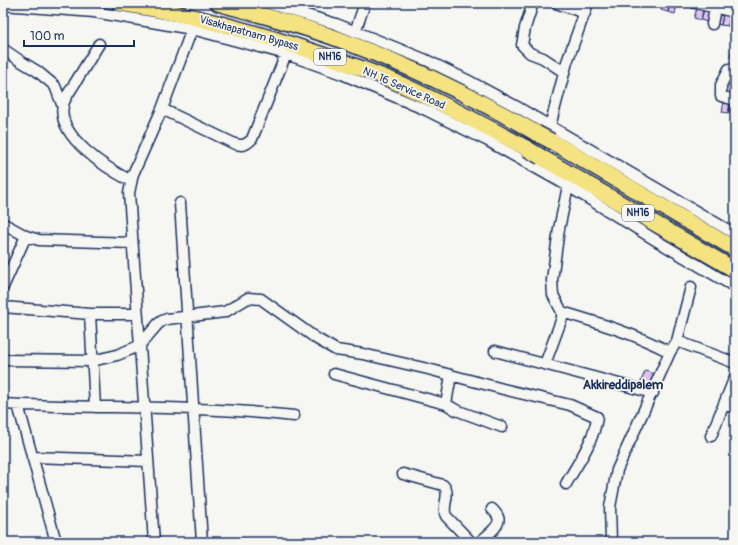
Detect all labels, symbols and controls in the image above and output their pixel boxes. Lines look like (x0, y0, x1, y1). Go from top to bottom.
street label: Visakhapatnam Bypass (198, 13, 300, 53)
scale bar (24, 22, 134, 48)
text: 100 m (30, 29, 65, 44)
road number: NH16 (314, 49, 346, 65)
street label: NH 16 Service Road (361, 64, 447, 112)
road number: NH16 (622, 205, 654, 221)
district label: Akkireddipalem (583, 377, 664, 393)

